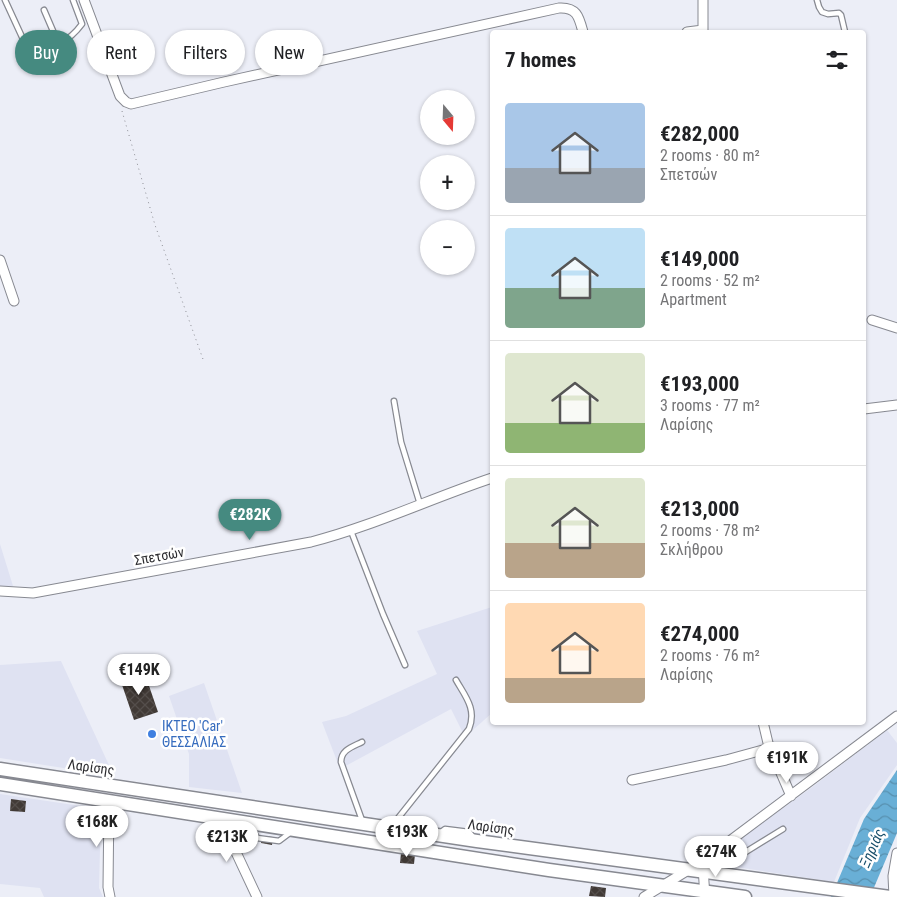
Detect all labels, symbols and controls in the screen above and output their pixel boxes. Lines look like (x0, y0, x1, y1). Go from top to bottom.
chip: Buy (15, 30, 77, 75)
chip: Rent (87, 30, 155, 75)
chip: Filters (165, 30, 245, 75)
chip: New (255, 30, 323, 75)
icon: filters (823, 46, 851, 74)
text: 7 homes (505, 48, 576, 72)
north arrow (420, 90, 475, 145)
map controls (420, 90, 475, 275)
text: €282,000 (660, 122, 739, 146)
icon: home (545, 123, 605, 183)
text: 2 rooms · 80 m² (660, 146, 760, 165)
button: + (420, 155, 475, 210)
text: Σπετσών (660, 165, 717, 184)
button: − (420, 220, 475, 275)
text: €149,000 (660, 247, 739, 271)
icon: home (545, 248, 605, 308)
text: 2 rooms · 52 m² (660, 271, 760, 290)
text: Apartment (660, 290, 727, 309)
text: €193,000 (660, 372, 739, 396)
icon: home (545, 373, 605, 433)
text: 3 rooms · 77 m² (660, 396, 760, 415)
text: Λαρίσης (660, 415, 713, 434)
text: €213,000 (660, 497, 739, 521)
pin: €282K (215, 498, 285, 541)
icon: home (545, 498, 605, 558)
text: €282K (229, 505, 271, 524)
text: 2 rooms · 78 m² (660, 521, 760, 540)
text: Σκλήθρου (660, 540, 723, 559)
street label: Σπετσών (133, 544, 185, 568)
text: €274,000 (660, 622, 739, 646)
icon: home (545, 623, 605, 683)
text: 2 rooms · 76 m² (660, 646, 760, 665)
pin: €149K (104, 654, 174, 696)
text: €149K (118, 660, 160, 679)
text: Λαρίσης (660, 665, 713, 684)
place label: ΙΚΤΕΟ 'Car' ΘΕΣΣΑΛΙΑΣ (162, 718, 226, 750)
marker: ΙΚΤΕΟ 'Car' ΘΕΣΣΑΛΙΑΣ (146, 728, 158, 740)
pin: €191K (752, 742, 822, 784)
text: €191K (766, 748, 808, 767)
street label: Λαρίσης (67, 756, 115, 778)
pin: €168K (62, 806, 132, 848)
text: €168K (76, 812, 118, 831)
pin: €193K (372, 816, 442, 858)
street label: Λαρίσης (467, 816, 515, 838)
pin: €213K (192, 820, 262, 863)
text: €193K (386, 822, 428, 841)
water label: Ξηριάς (856, 826, 888, 870)
text: €213K (206, 827, 248, 846)
pin: €274K (681, 836, 751, 878)
text: €274K (695, 842, 737, 861)

